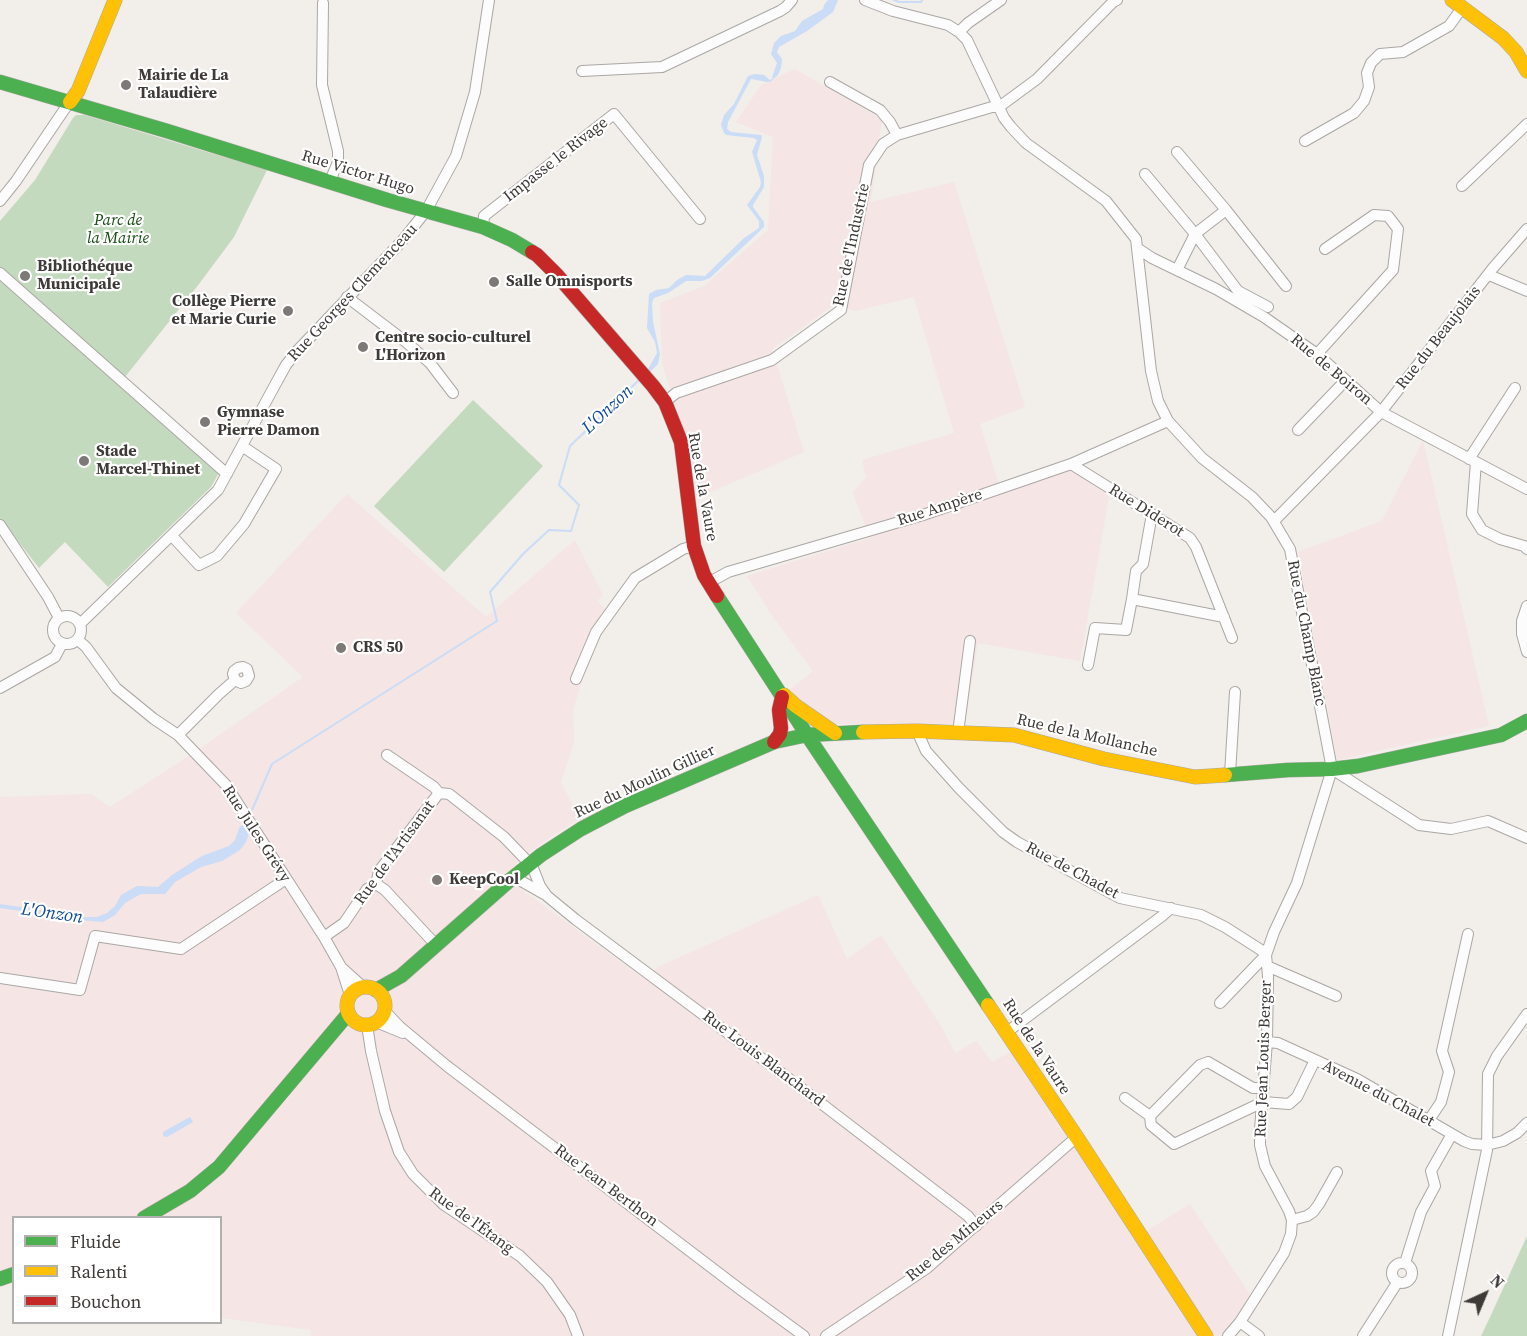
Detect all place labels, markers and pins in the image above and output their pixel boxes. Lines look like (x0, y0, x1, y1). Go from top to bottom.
place label: Mairie de La Talaudière (138, 66, 229, 104)
marker: Mairie de La Talaudière (119, 78, 133, 92)
place label: Bibliothéque Municipale (37, 257, 133, 295)
marker: Bibliothéque Municipale (18, 269, 32, 283)
place label: Salle Omnisports (506, 272, 633, 292)
marker: Salle Omnisports (487, 275, 501, 289)
place label: Collège Pierre et Marie Curie (172, 292, 276, 330)
marker: Collège Pierre et Marie Curie (281, 304, 295, 318)
place label: Centre socio-culturel L'Horizon (375, 328, 531, 366)
marker: Centre socio-culturel L'Horizon (356, 340, 370, 354)
place label: Gymnase Pierre Damon (217, 403, 320, 441)
marker: Gymnase Pierre Damon (198, 415, 212, 429)
place label: Stade Marcel-Thinet (96, 442, 200, 480)
marker: Stade Marcel-Thinet (77, 454, 91, 468)
place label: CRS 50 (353, 638, 403, 658)
marker: CRS 50 (334, 641, 348, 655)
place label: KeepCool (449, 870, 519, 890)
marker: KeepCool (430, 873, 444, 887)

